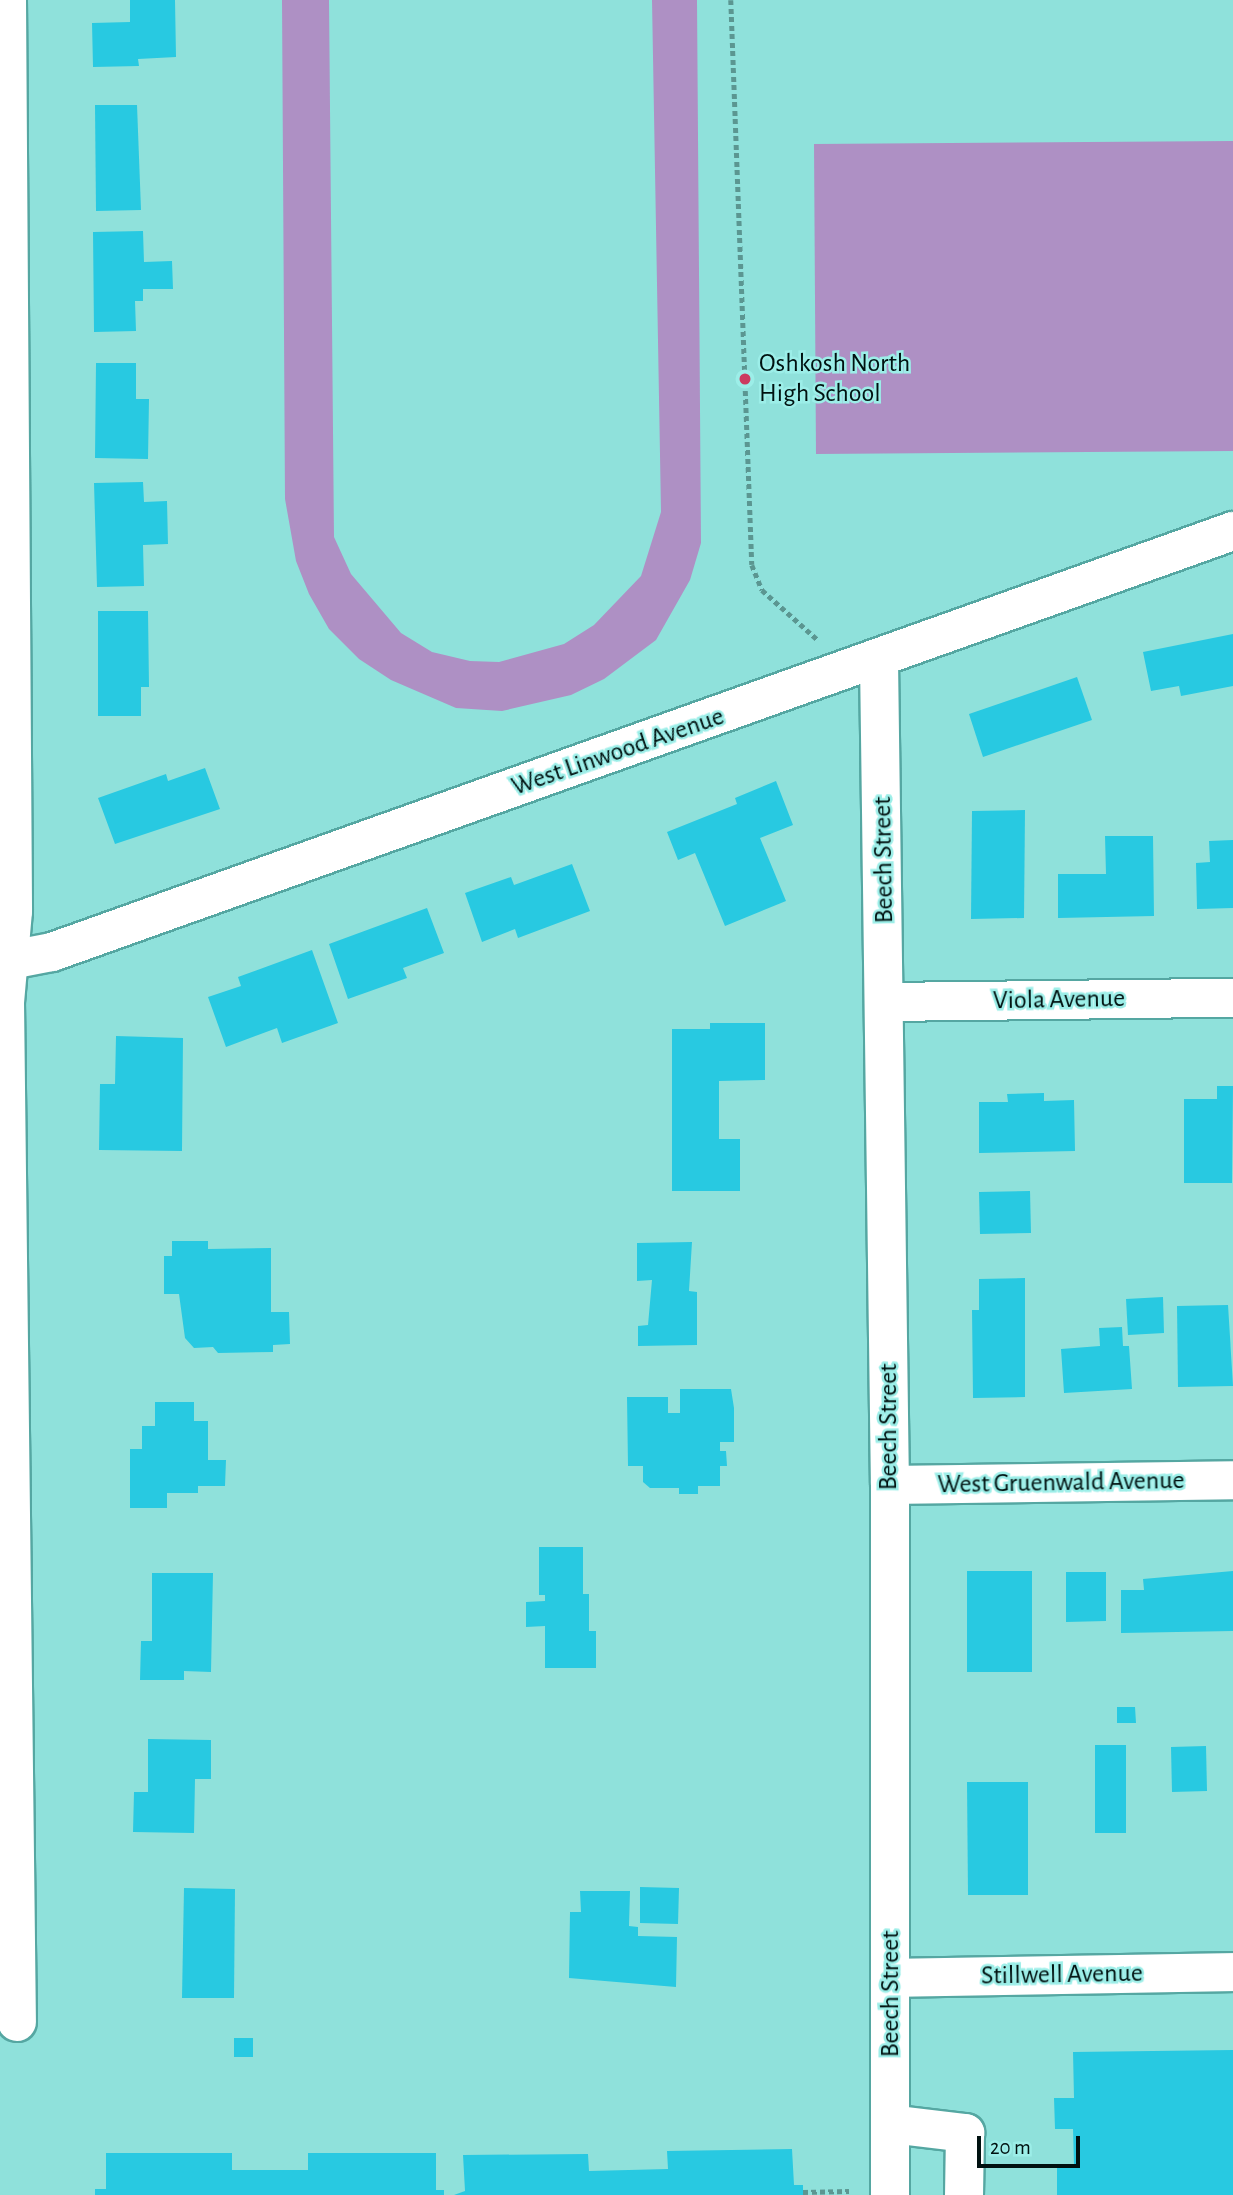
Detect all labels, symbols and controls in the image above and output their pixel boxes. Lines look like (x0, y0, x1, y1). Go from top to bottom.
place label: Oshkosh North High School (759, 348, 910, 410)
marker: Oshkosh North High School (737, 371, 753, 387)
street label: West Linwood Avenue (508, 701, 728, 803)
street label: Beech Street (867, 796, 901, 924)
street label: Viola Avenue (993, 983, 1125, 1017)
street label: Beech Street (873, 1364, 905, 1490)
street label: West Gruenwald Avenue (937, 1465, 1185, 1501)
street label: Beech Street (875, 1931, 907, 2057)
street label: Stillwell Avenue (981, 1958, 1143, 1992)
scale bar (981, 2122, 1084, 2166)
text: 20 m (990, 2137, 1031, 2158)

